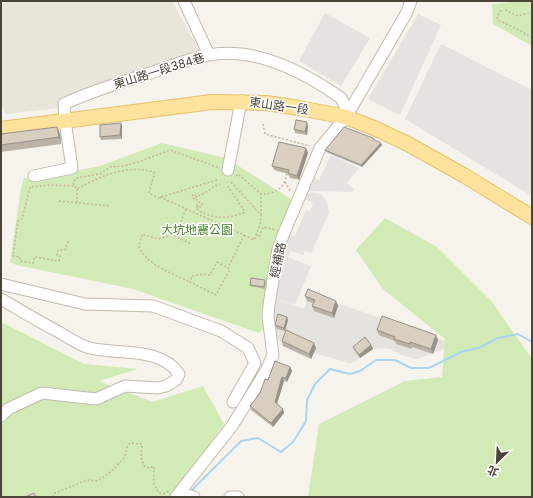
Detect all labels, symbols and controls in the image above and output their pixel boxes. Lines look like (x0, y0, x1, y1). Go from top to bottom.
street label: 東山路一段384巷 (111, 50, 206, 92)
street label: 東山路一段 (248, 94, 310, 117)
park label: 大坑地震公園 (161, 222, 233, 237)
street label: 經補路 (266, 241, 289, 279)
north arrow (477, 442, 517, 482)
text: 北 (485, 463, 501, 480)

